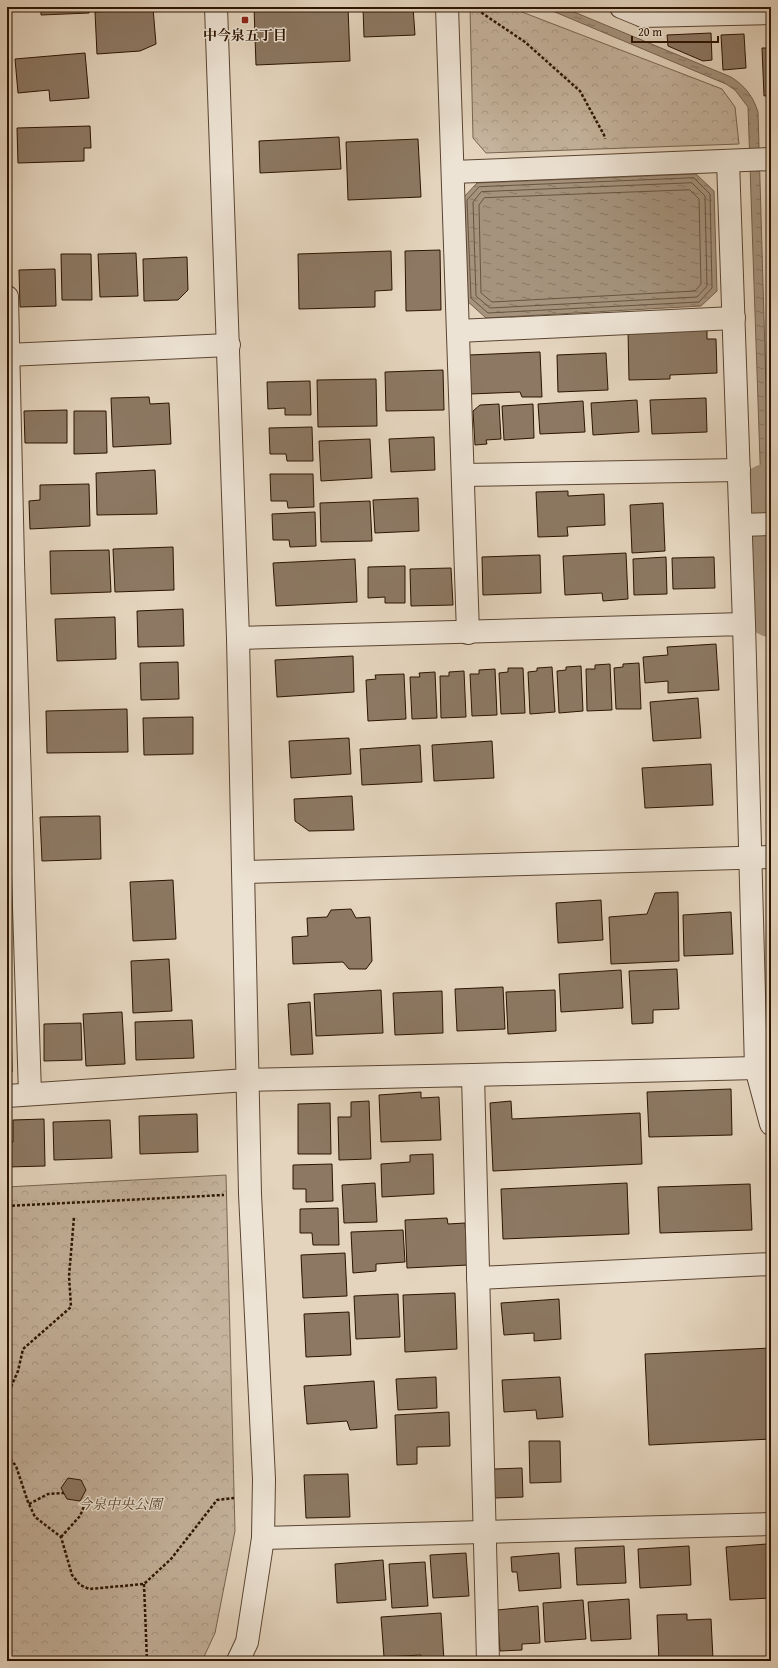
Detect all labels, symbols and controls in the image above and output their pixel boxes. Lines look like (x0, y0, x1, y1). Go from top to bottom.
marker: 中今泉五丁目 (240, 15, 250, 25)
scale bar (632, 18, 718, 44)
text: 20 m (638, 23, 662, 40)
place label: 中今泉五丁目 (203, 25, 287, 45)
park label: 今泉中央公園 (78, 1494, 164, 1514)

